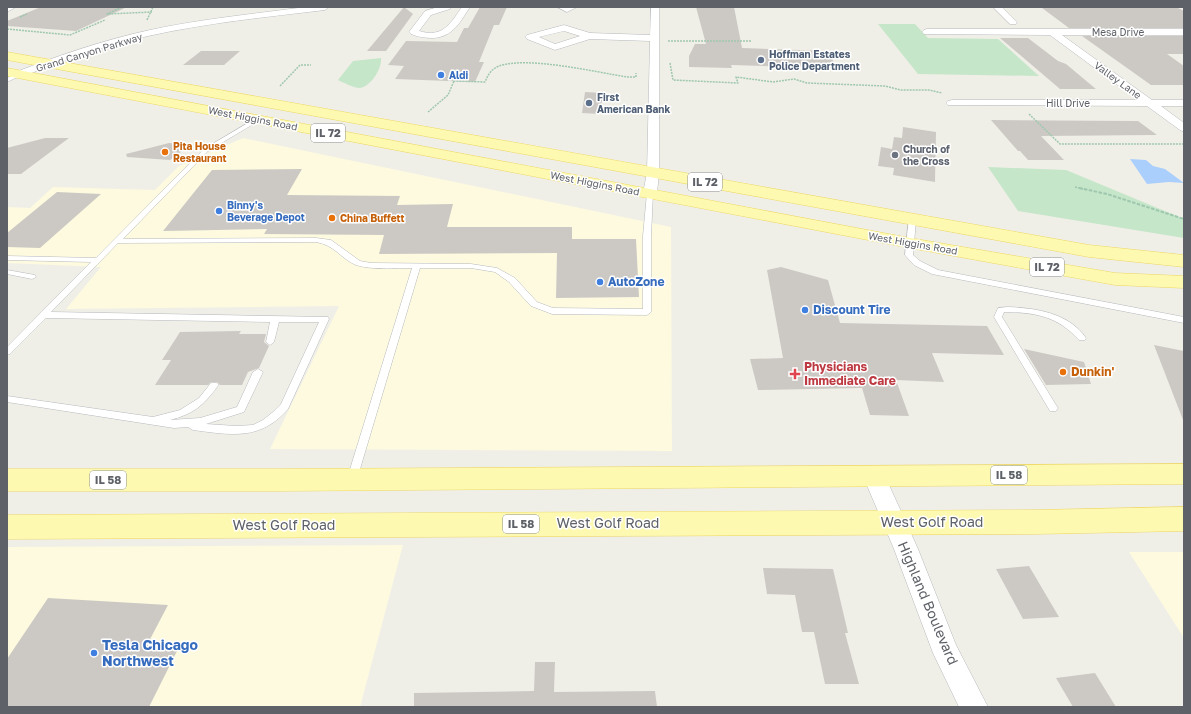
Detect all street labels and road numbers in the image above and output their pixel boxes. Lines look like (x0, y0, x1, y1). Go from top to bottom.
street label: Mesa Drive (1092, 26, 1145, 38)
street label: Grand Canyon Parkway (34, 30, 144, 74)
street label: Valley Lane (1092, 59, 1144, 101)
street label: Hill Drive (1046, 97, 1090, 109)
street label: West Higgins Road (207, 103, 299, 133)
road number: IL 72 (311, 124, 345, 142)
street label: West Higgins Road (549, 168, 641, 198)
road number: IL 72 (688, 173, 722, 191)
street label: West Higgins Road (867, 229, 959, 257)
road number: IL 72 (1030, 258, 1064, 276)
road number: IL 58 (991, 466, 1027, 484)
road number: IL 58 (90, 471, 126, 489)
street label: West Golf Road (881, 513, 983, 530)
street label: West Golf Road (557, 514, 659, 531)
road number: IL 58 (503, 515, 539, 533)
street label: West Golf Road (233, 516, 335, 533)
street label: Highland Boulevard (895, 539, 962, 667)

